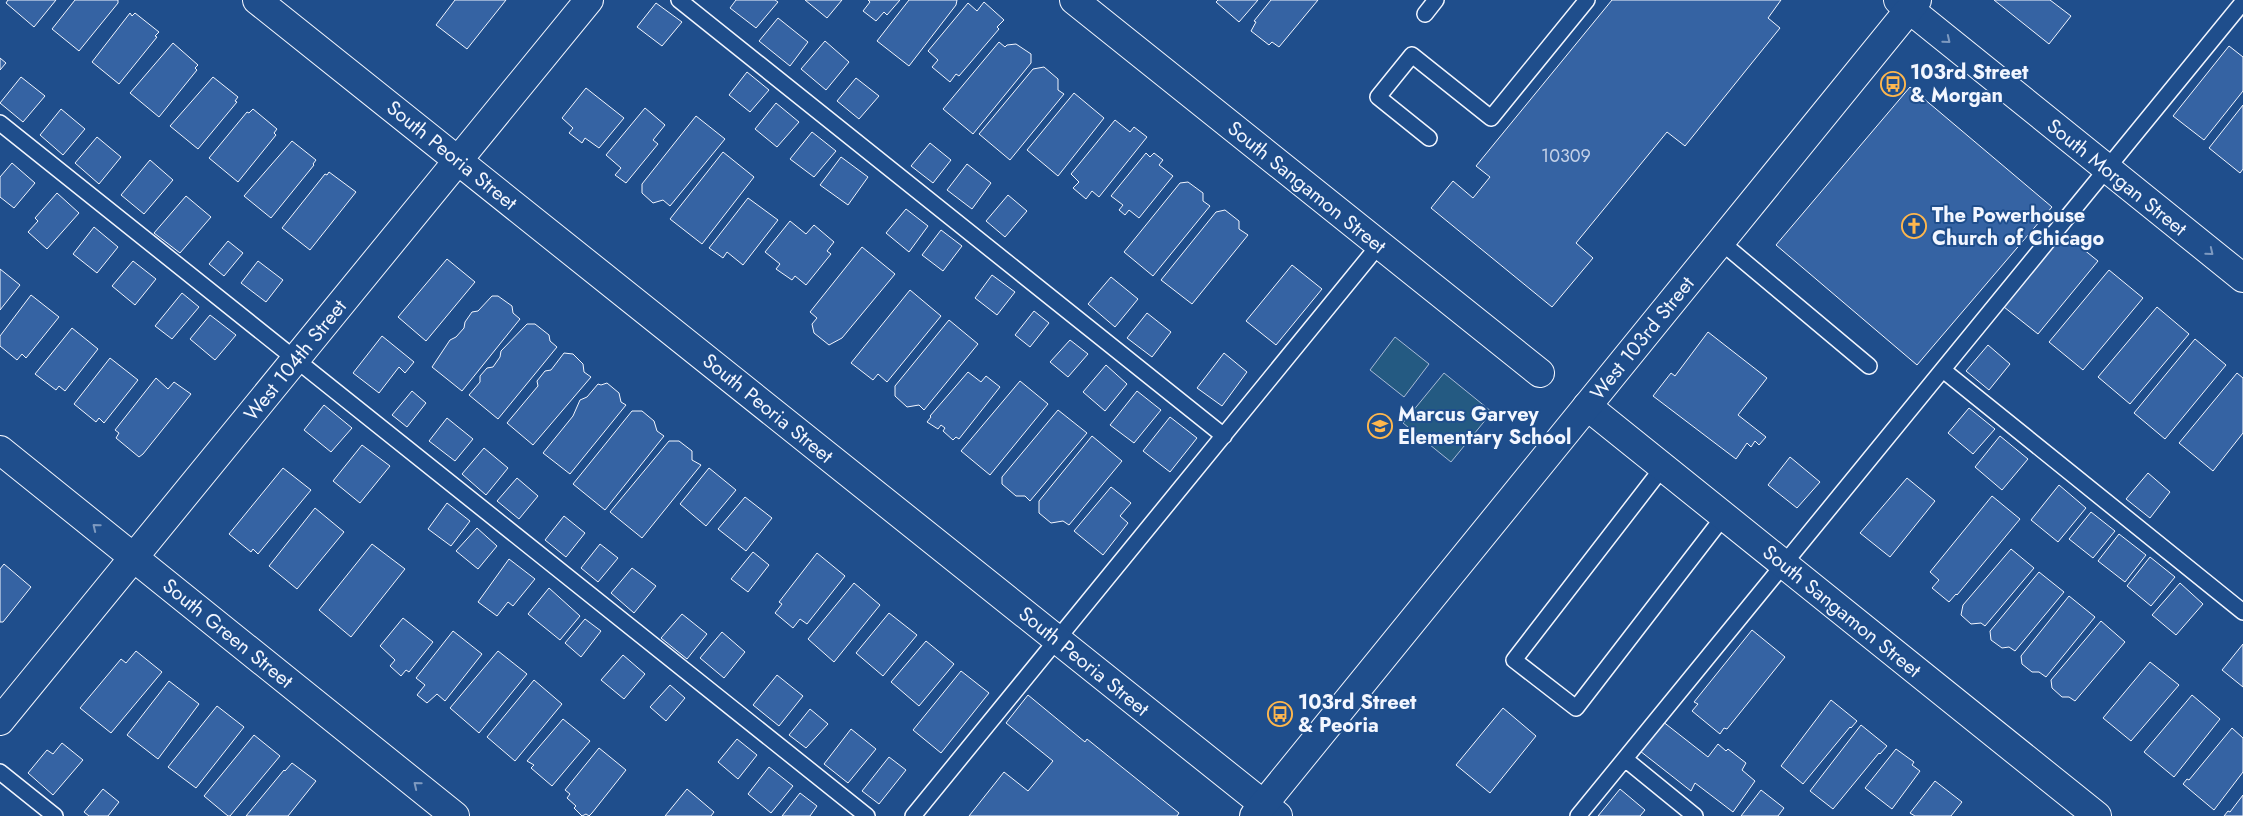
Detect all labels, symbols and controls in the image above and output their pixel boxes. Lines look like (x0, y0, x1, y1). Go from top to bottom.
one-way arrow (1942, 35, 1951, 44)
place label: 103rd Street & Morgan (1910, 58, 2029, 110)
bus stop icon: 103rd Street & Morgan (1880, 71, 1906, 97)
street label: South Peoria Street (380, 94, 523, 217)
street label: South Morgan Street (2040, 112, 2193, 243)
street label: South Sangamon Street (1221, 114, 1392, 261)
house number: 10309 (1541, 143, 1591, 169)
place label: The Powerhouse Church of Chicago (1932, 201, 2105, 253)
church icon: The Powerhouse Church of Chicago (1901, 213, 1927, 239)
one-way arrow (2204, 246, 2213, 254)
street label: West 103rd Street (1584, 270, 1701, 406)
street label: West 104th Street (237, 293, 354, 427)
street label: South Peoria Street (696, 347, 839, 470)
place label: Marcus Garvey Elementary School (1398, 400, 1571, 452)
school or university icon: Marcus Garvey Elementary School (1367, 413, 1393, 439)
one-way arrow (92, 524, 101, 533)
street label: South Sangamon Street (1756, 538, 1927, 685)
street label: South Green Street (156, 572, 299, 695)
street label: South Peoria Street (1012, 600, 1155, 723)
place label: 103rd Street & Peoria (1298, 688, 1417, 740)
bus stop icon: 103rd Street & Peoria (1267, 701, 1293, 727)
one-way arrow (414, 782, 423, 791)

